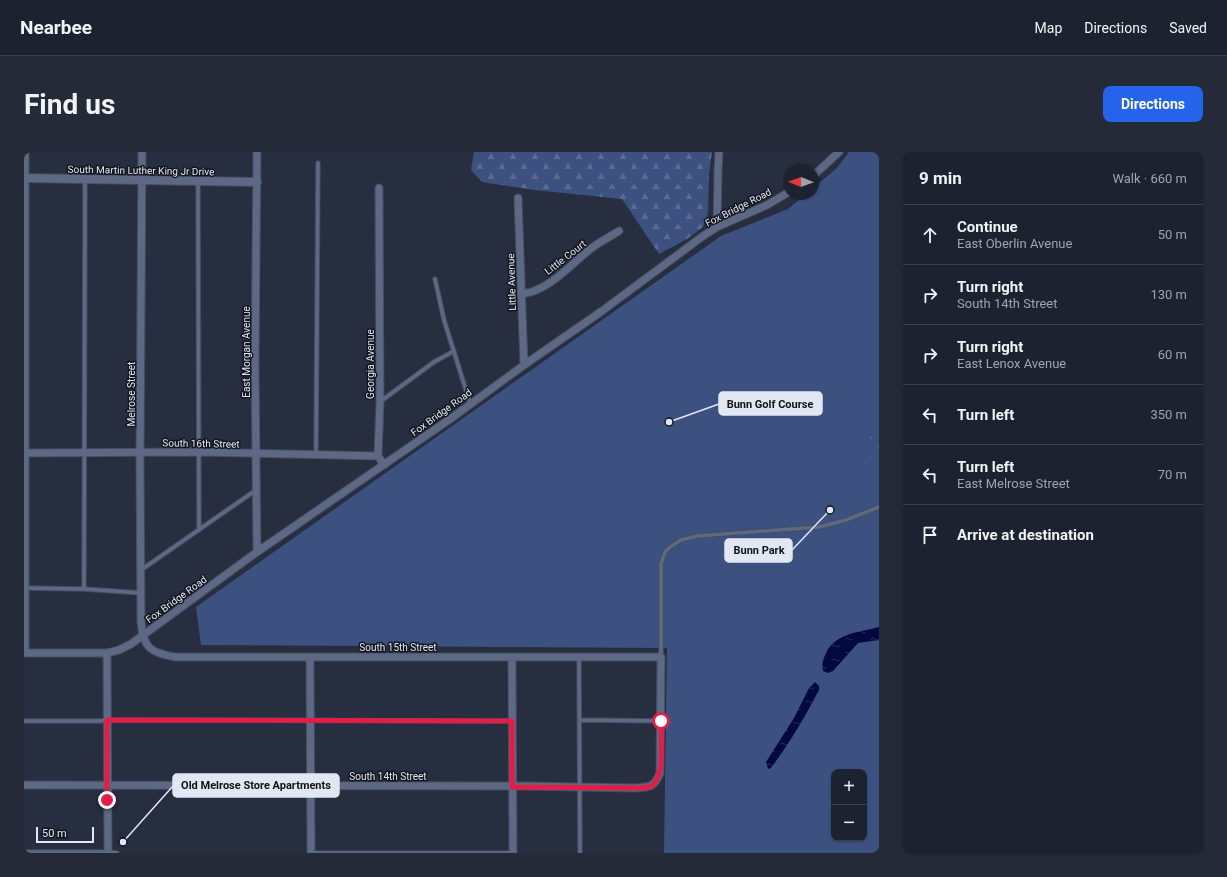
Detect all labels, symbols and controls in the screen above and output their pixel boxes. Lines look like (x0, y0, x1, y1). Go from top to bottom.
text: Nearbee (20, 16, 92, 39)
text: Map (1035, 20, 1062, 36)
text: Directions (1084, 20, 1147, 36)
text: Saved (1169, 20, 1207, 36)
button: Directions (1103, 86, 1203, 122)
text: Find us (24, 88, 115, 121)
street label: South Martin Luther King Jr Drive (68, 164, 214, 177)
north arrow (783, 164, 819, 200)
text: 9 min (919, 168, 962, 188)
text: Walk · 660 m (1112, 171, 1187, 186)
street label: Fox Bridge Road (703, 186, 773, 229)
text: Continue (957, 218, 1018, 236)
icon: ahead (919, 224, 941, 246)
text: 50 m (1158, 227, 1187, 242)
text: East Oberlin Avenue (957, 236, 1072, 251)
street label: Little Court (543, 238, 588, 277)
street label: Little Avenue (505, 253, 518, 311)
text: Turn right (957, 278, 1023, 296)
icon: right (919, 284, 941, 306)
text: 130 m (1150, 287, 1187, 302)
text: South 14th Street (957, 296, 1057, 311)
street label: East Morgan Avenue (241, 306, 252, 398)
street label: Georgia Avenue (365, 329, 376, 399)
text: Turn right (957, 338, 1023, 356)
icon: right (919, 344, 941, 366)
text: 60 m (1158, 347, 1187, 362)
text: East Lenox Avenue (957, 356, 1066, 371)
street label: Melrose Street (126, 362, 137, 426)
street label: Fox Bridge Road (409, 387, 474, 438)
callout: Bunn Golf Course (719, 392, 822, 415)
text: Bunn Golf Course (727, 398, 813, 411)
icon: left (919, 404, 941, 426)
text: Turn left (957, 406, 1014, 424)
text: 350 m (1150, 407, 1187, 422)
street label: South 16th Street (162, 437, 240, 450)
text: Turn left (957, 458, 1014, 476)
icon: left (919, 464, 941, 486)
text: 70 m (1158, 467, 1187, 482)
text: East Melrose Street (957, 476, 1070, 491)
icon: arrive (919, 524, 941, 546)
text: Arrive at destination (957, 526, 1094, 544)
callout: Bunn Park (725, 539, 792, 562)
text: Bunn Park (733, 544, 785, 557)
street label: Fox Bridge Road (144, 574, 209, 625)
street label: South 15th Street (359, 642, 437, 653)
route start (652, 712, 670, 730)
map controls (831, 769, 867, 841)
button: + (831, 769, 867, 805)
street label: South 14th Street (349, 771, 427, 782)
callout: Old Melrose Store Apartments (173, 774, 339, 797)
text: Old Melrose Store Apartments (181, 779, 331, 792)
route end (98, 791, 116, 809)
button: − (831, 805, 867, 841)
scale bar (36, 825, 94, 844)
text: 50 m (42, 827, 67, 840)

